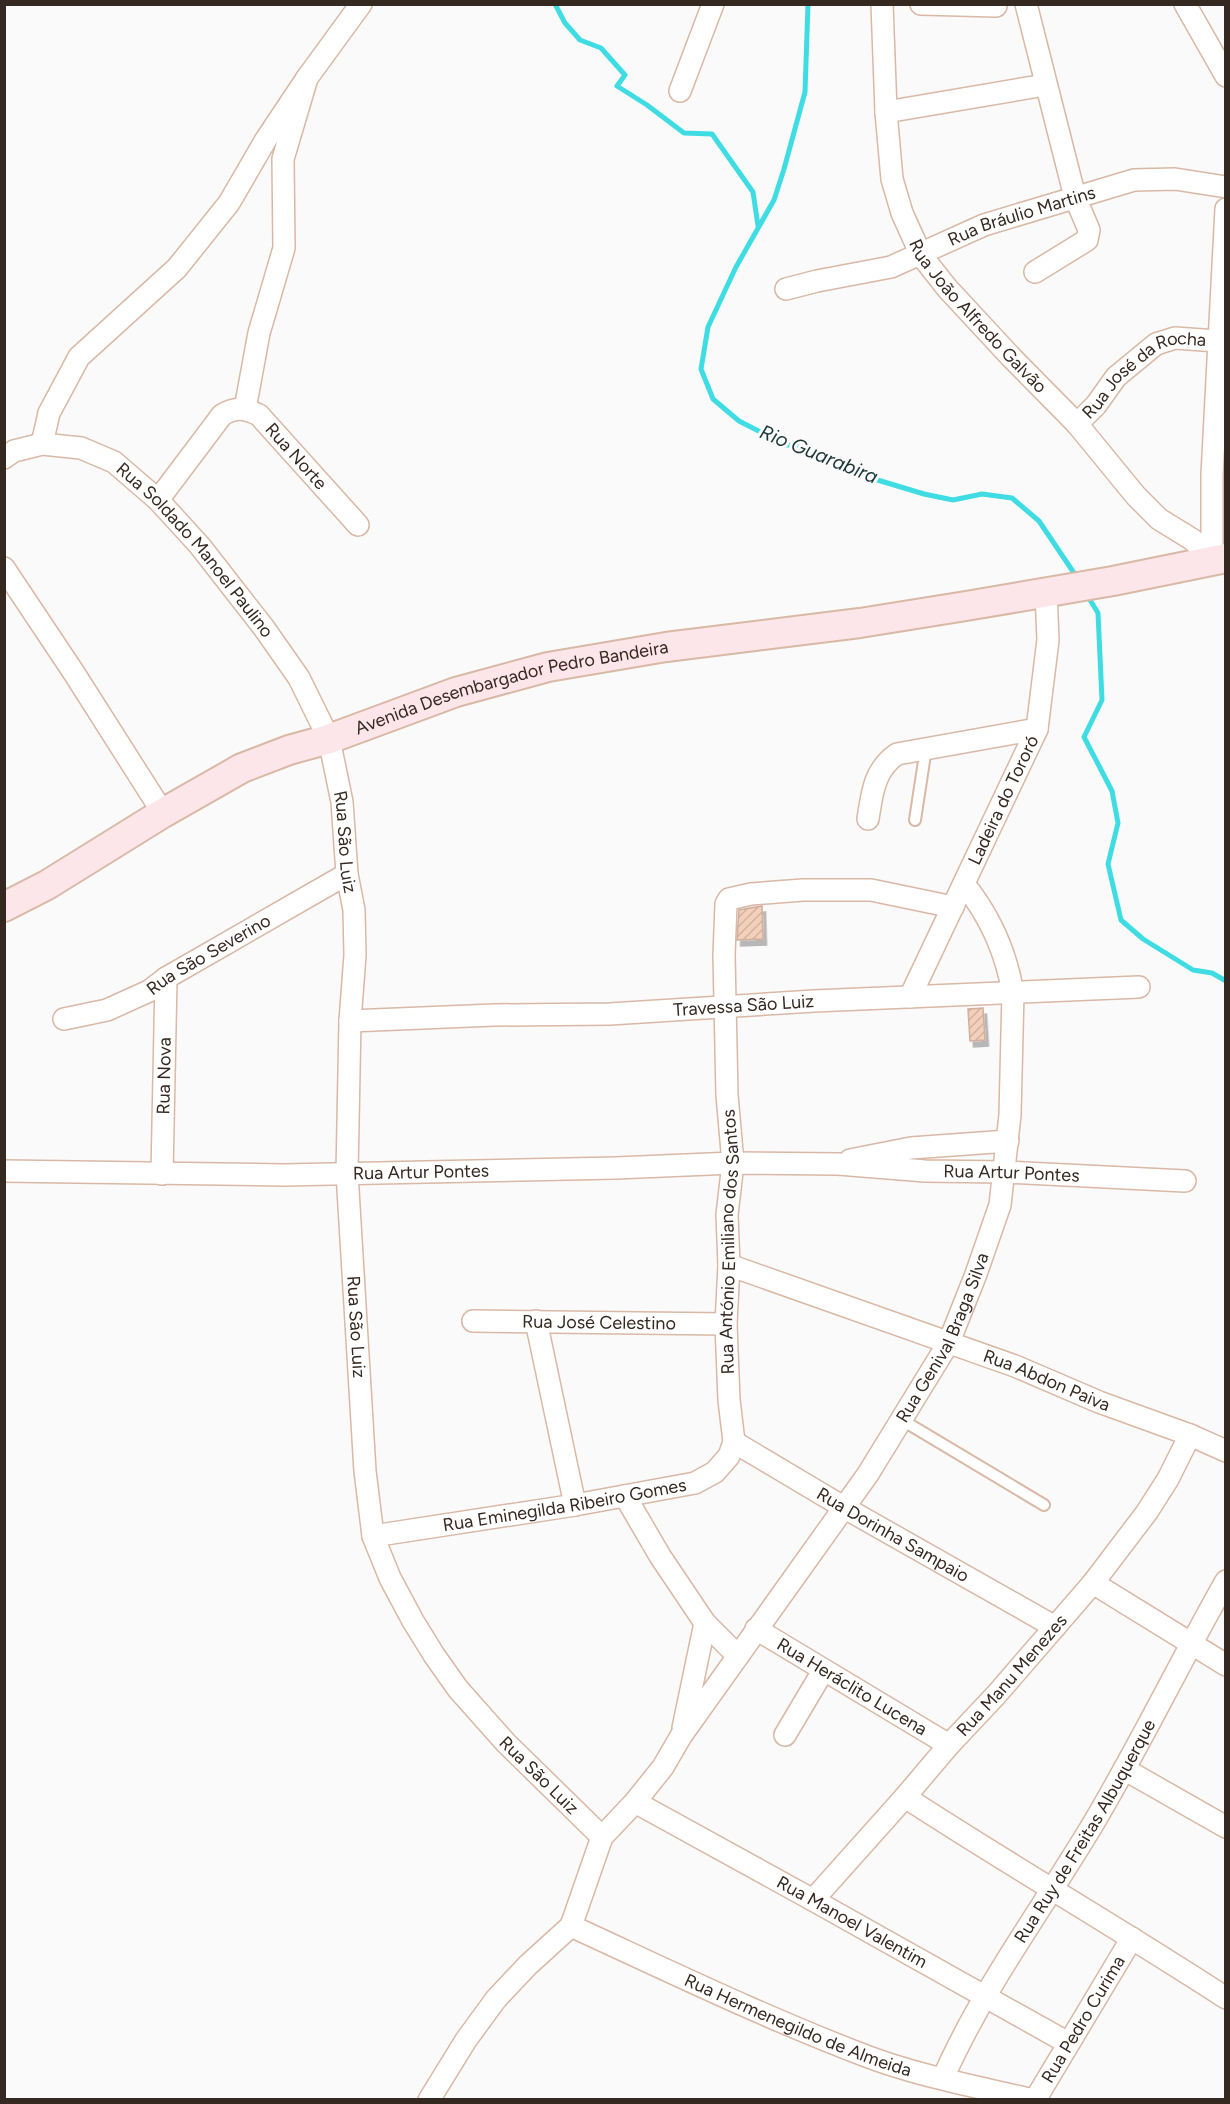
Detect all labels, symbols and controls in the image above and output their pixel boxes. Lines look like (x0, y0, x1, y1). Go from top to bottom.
street label: Rua Bráulio Martins (944, 181, 1098, 251)
street label: Rua João Alfredo Galvão (904, 236, 1051, 398)
street label: Rua José da Rocha (1078, 327, 1207, 423)
street label: Rua Norte (261, 418, 332, 494)
water label: Rio Guarabira (756, 419, 882, 489)
street label: Rua Soldado Manoel Paulino (112, 458, 278, 642)
street label: Avenida Desembargador Pedro Bandeira (352, 636, 670, 739)
street label: Ladeira do Tororó (963, 732, 1043, 868)
street label: Rua São Luiz (329, 789, 361, 895)
street label: Rua São Severino (142, 909, 275, 1000)
street label: Travessa São Luiz (672, 990, 815, 1021)
street label: Rua Nova (152, 1037, 176, 1115)
street label: Rua António Emiliano dos Santos (715, 1108, 744, 1375)
street label: Rua Artur Pontes (353, 1160, 489, 1185)
street label: Rua Artur Pontes (943, 1160, 1080, 1187)
street label: Rua Genival Braga Silva (891, 1250, 994, 1427)
street label: Rua São Luiz (342, 1275, 370, 1379)
street label: Rua José Celestino (522, 1311, 676, 1334)
street label: Rua Abdon Paiva (980, 1345, 1113, 1416)
street label: Rua Eminegilda Ribeiro Gomes (441, 1474, 688, 1536)
street label: Rua Dorinha Sampaio (813, 1483, 973, 1587)
street label: Rua Manu Menezes (952, 1610, 1072, 1741)
street label: Rua Heráclito Lucena (773, 1633, 931, 1740)
street label: Rua Ruy de Freitas Albuquerque (1010, 1715, 1160, 1947)
street label: Rua São Luiz (495, 1732, 583, 1819)
street label: Rua Manoel Valentim (773, 1871, 931, 1973)
street label: Rua Pedro Curima (1037, 1952, 1130, 2087)
street label: Rua Hermenegildo de Almeida (681, 1969, 914, 2081)

